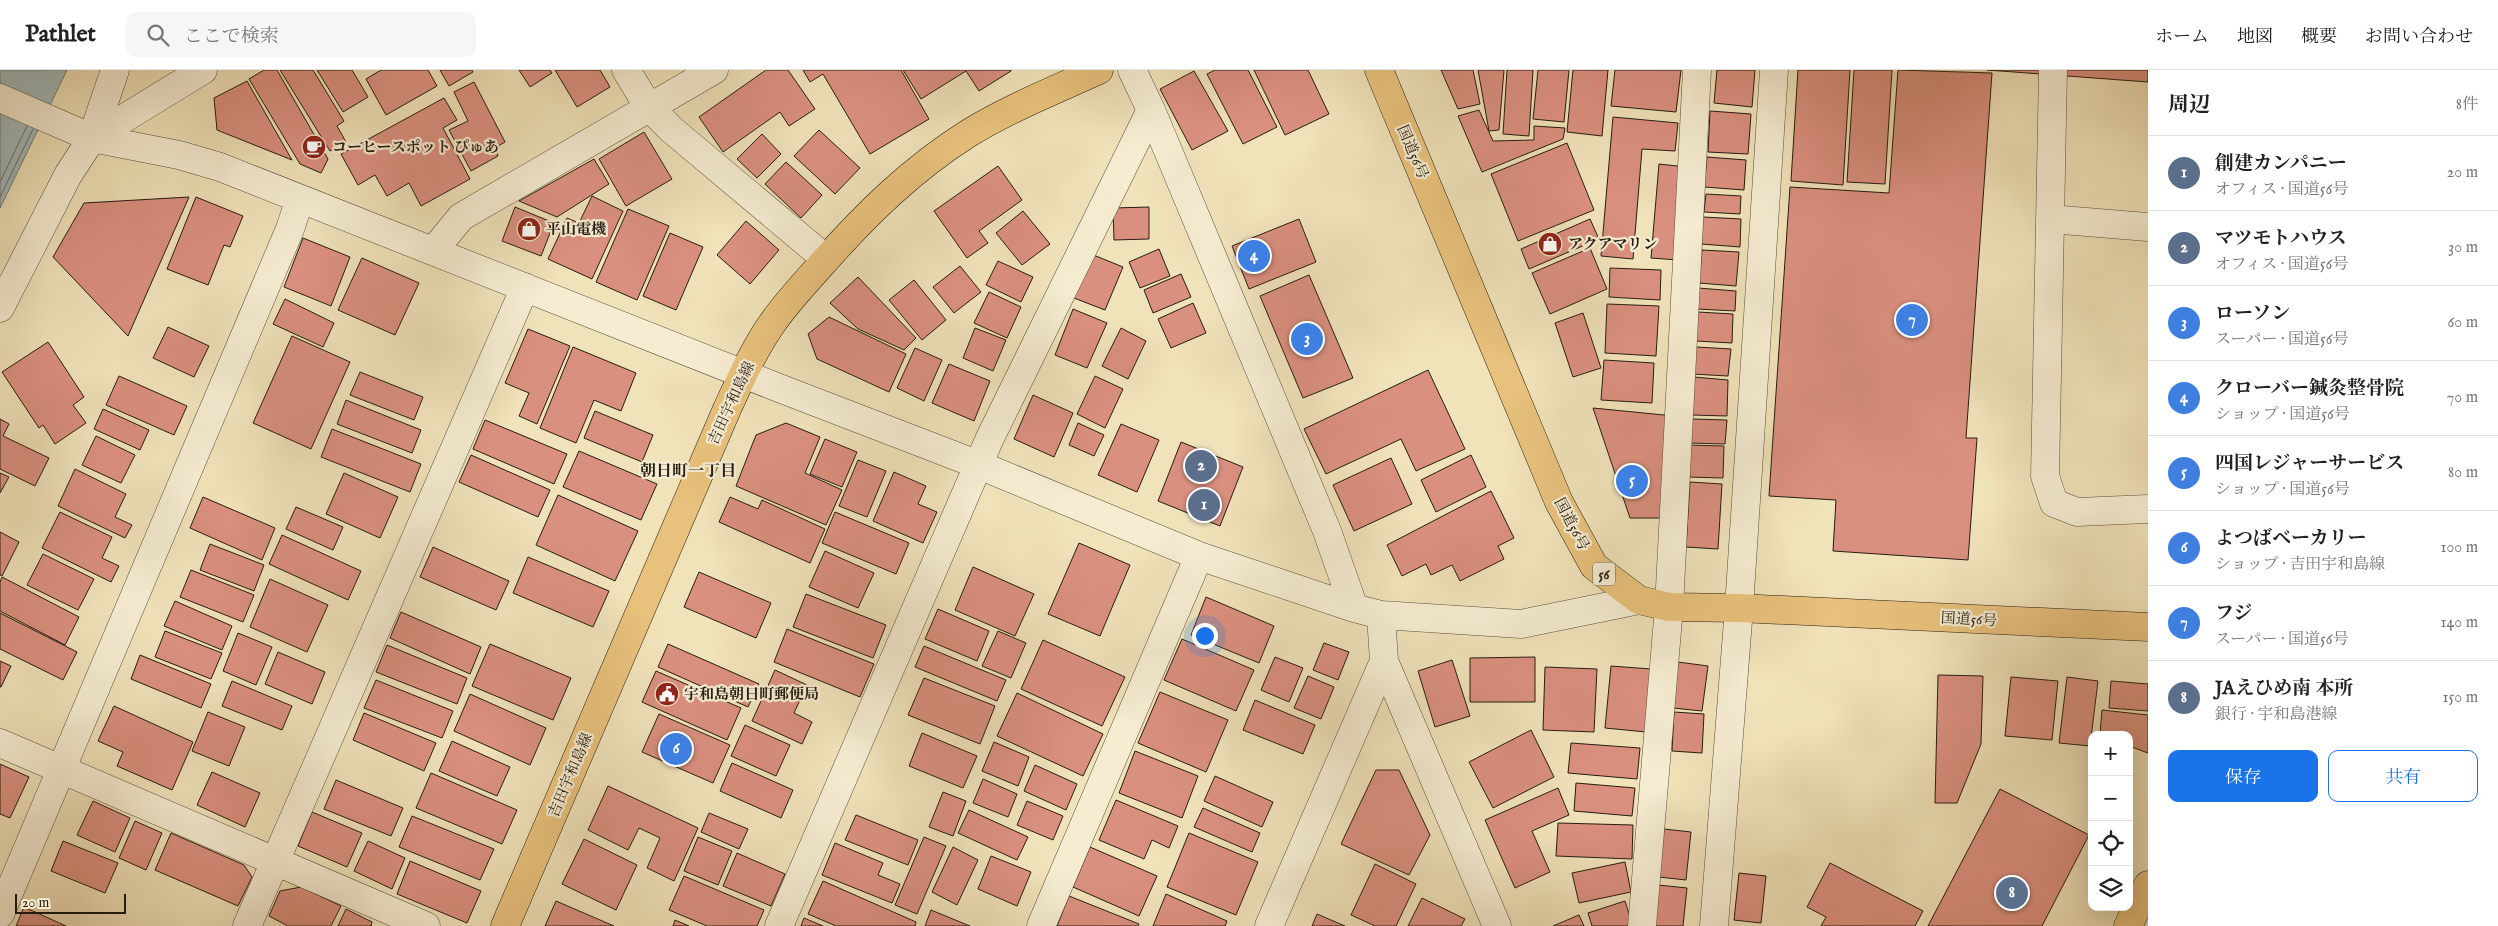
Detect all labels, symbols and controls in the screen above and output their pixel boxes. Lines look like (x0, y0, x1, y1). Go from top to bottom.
search box (126, 12, 476, 57)
text: Pathlet (25, 19, 96, 50)
icon: search (144, 21, 172, 49)
text: ここで検索 (184, 25, 279, 49)
text: ホーム (2155, 26, 2209, 49)
text: 地図 (2237, 26, 2273, 49)
text: 概要 (2301, 26, 2337, 49)
text: お問い合わせ (2365, 26, 2473, 49)
text: 周辺 (2168, 92, 2210, 119)
text: 8件 (2456, 95, 2478, 115)
street label: 国道56号 (1393, 122, 1432, 182)
cafe icon: コーヒースポット ぴゅあ (301, 134, 327, 160)
place label: コーヒースポット ぴゅあ (332, 138, 499, 157)
text: 創建カンパニー (2215, 152, 2347, 176)
text: 1 (2181, 163, 2187, 183)
text: 20 m (2447, 163, 2478, 183)
text: オフィス · 国道56号 (2215, 180, 2348, 200)
shop icon: 平山電機 (516, 216, 542, 242)
place label: 平山電機 (546, 220, 606, 239)
text: マツモトハウス (2215, 227, 2346, 251)
shop icon: アクアマリン (1537, 231, 1563, 257)
place label: アクアマリン (1568, 235, 1658, 254)
pin: 4 (1238, 237, 1270, 275)
text: 2 (2180, 238, 2188, 258)
text: 30 m (2448, 238, 2478, 258)
text: オフィス · 国道56号 (2215, 255, 2348, 275)
pin: 7 (1896, 301, 1928, 339)
text: ローソン (2215, 302, 2290, 326)
text: 3 (2181, 313, 2187, 333)
text: 60 m (2448, 313, 2478, 333)
pin: 3 (1291, 320, 1323, 358)
text: スーパー · 国道56号 (2215, 330, 2348, 350)
street label: 吉田宇和島線 (704, 358, 759, 448)
text: クローバー鍼灸整骨院 (2215, 377, 2404, 401)
text: 4 (2180, 388, 2188, 408)
text: 70 m (2447, 388, 2478, 408)
text: ショップ · 国道56号 (2215, 405, 2350, 425)
pin: 2 (1185, 447, 1217, 485)
text: 四国レジャーサービス (2215, 452, 2404, 476)
district label: 朝日町一丁目 (640, 462, 736, 482)
pin: 5 (1616, 462, 1648, 500)
text: 5 (2181, 463, 2187, 483)
text: 80 m (2448, 463, 2478, 483)
text: ショップ · 国道56号 (2215, 480, 2350, 500)
pin: 1 (1188, 486, 1220, 524)
street label: 国道56号 (1550, 495, 1593, 554)
text: よつばベーカリー (2215, 527, 2367, 551)
text: 6 (2181, 538, 2187, 558)
text: 100 m (2441, 538, 2478, 558)
text: ショップ · 吉田宇和島線 (2215, 555, 2385, 575)
road number: 56 (1593, 562, 1615, 586)
text: フジ (2215, 602, 2252, 626)
street label: 国道56号 (1940, 609, 1998, 630)
text: 7 (2180, 613, 2188, 633)
text: 140 m (2440, 613, 2478, 633)
your location (1192, 623, 1218, 649)
text: スーパー · 国道56号 (2215, 630, 2348, 650)
text: JAえひめ南 本所 (2215, 677, 2353, 701)
public building icon: 宇和島朝日町郵便局 (654, 681, 680, 707)
place label: 宇和島朝日町郵便局 (684, 685, 819, 704)
text: 8 (2181, 688, 2187, 708)
text: 150 m (2443, 688, 2478, 708)
text: 銀行 · 宇和島港線 (2215, 705, 2338, 725)
street label: 吉田宇和島線 (544, 730, 597, 820)
pin: 6 (660, 730, 692, 768)
map controls (2088, 731, 2133, 911)
button: + (2088, 731, 2133, 776)
button: 保存 (2168, 750, 2318, 802)
button: 共有 (2328, 750, 2478, 802)
button: − (2088, 776, 2133, 821)
button: locate (2088, 821, 2133, 866)
button: layers (2088, 866, 2133, 911)
pin: 8 (1996, 874, 2028, 912)
scale bar (15, 891, 126, 914)
text: 20 m (22, 894, 49, 912)

